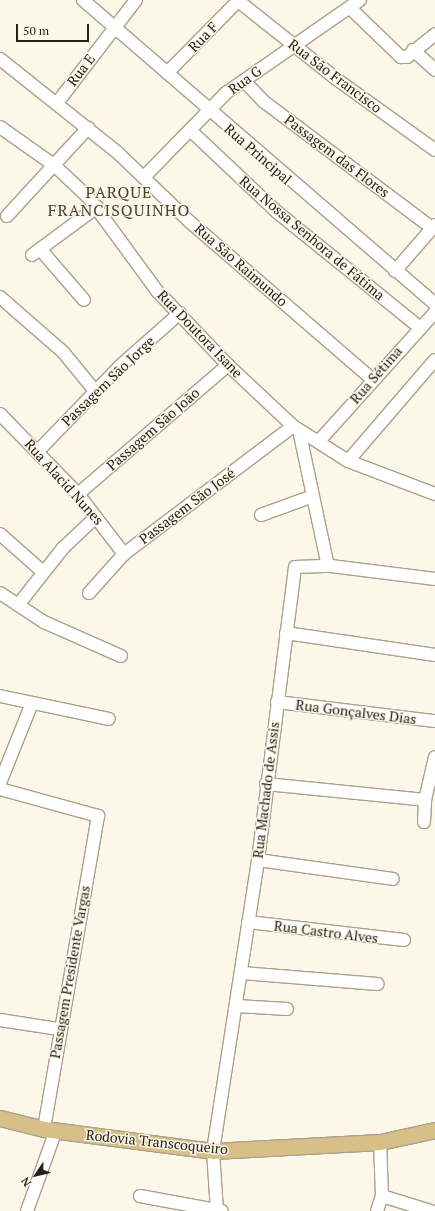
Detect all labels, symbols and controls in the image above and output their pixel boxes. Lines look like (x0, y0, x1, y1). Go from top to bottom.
scale bar (18, 16, 91, 42)
street label: Rua F (185, 19, 221, 55)
text: 50 m (23, 23, 49, 38)
street label: Rua São Francisco (285, 35, 385, 117)
street label: Rua E (64, 51, 98, 89)
street label: Rua G (225, 62, 265, 98)
street label: Passagem das Flores (281, 111, 393, 201)
street label: Rua Principal (221, 120, 295, 188)
street label: Rua Nossa Senhora de Fátima (236, 172, 388, 304)
district label: PARQUE FRANCISQUINHO (48, 182, 190, 220)
street label: Rua São Raimundo (191, 220, 291, 310)
street label: Rua Doutora Isane (154, 287, 246, 381)
street label: Passagem São Jorge (58, 332, 158, 430)
street label: Rua Sétima (347, 343, 405, 407)
street label: Passagem São João (103, 384, 203, 474)
street label: Rua Alacid Nunes (21, 436, 107, 528)
street label: Passagem São José (136, 464, 238, 548)
street label: Rua Gonçalves Dias (295, 696, 417, 728)
street label: Rua Machado de Assis (249, 721, 283, 859)
street label: Passagem Presidente Vargas (46, 884, 94, 1060)
street label: Rua Castro Alves (273, 917, 379, 947)
street label: Rodovia Transcoqueiro (85, 1126, 229, 1158)
north arrow (16, 1155, 56, 1195)
text: N (18, 1174, 34, 1189)

